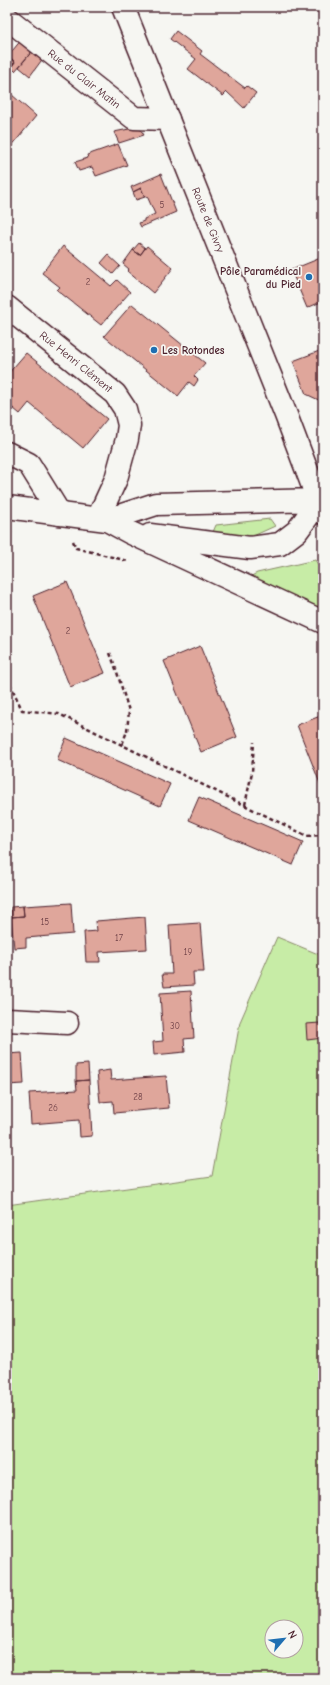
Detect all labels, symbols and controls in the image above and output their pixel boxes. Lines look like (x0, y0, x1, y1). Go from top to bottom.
street label: Rue du Clair Matin (45, 47, 123, 111)
street label: Route de Givry (189, 186, 227, 255)
house number: 5 (160, 200, 165, 210)
place label: Pôle Paramédical du Pied (220, 265, 301, 291)
marker: Pôle Paramédical du Pied (304, 272, 314, 282)
house number: 2 (86, 277, 91, 287)
street label: Rue Henri Clément (37, 329, 116, 396)
place label: Les Rotondes (162, 344, 225, 357)
marker: Les Rotondes (149, 345, 159, 355)
house number: 2 (66, 626, 71, 636)
house number: 15 (41, 917, 49, 927)
house number: 17 (115, 933, 124, 943)
house number: 19 (184, 947, 192, 957)
house number: 30 (170, 1021, 180, 1031)
house number: 28 (133, 1092, 143, 1102)
house number: 26 (48, 1103, 58, 1113)
north arrow (264, 1619, 304, 1659)
text: N (285, 1628, 300, 1641)

